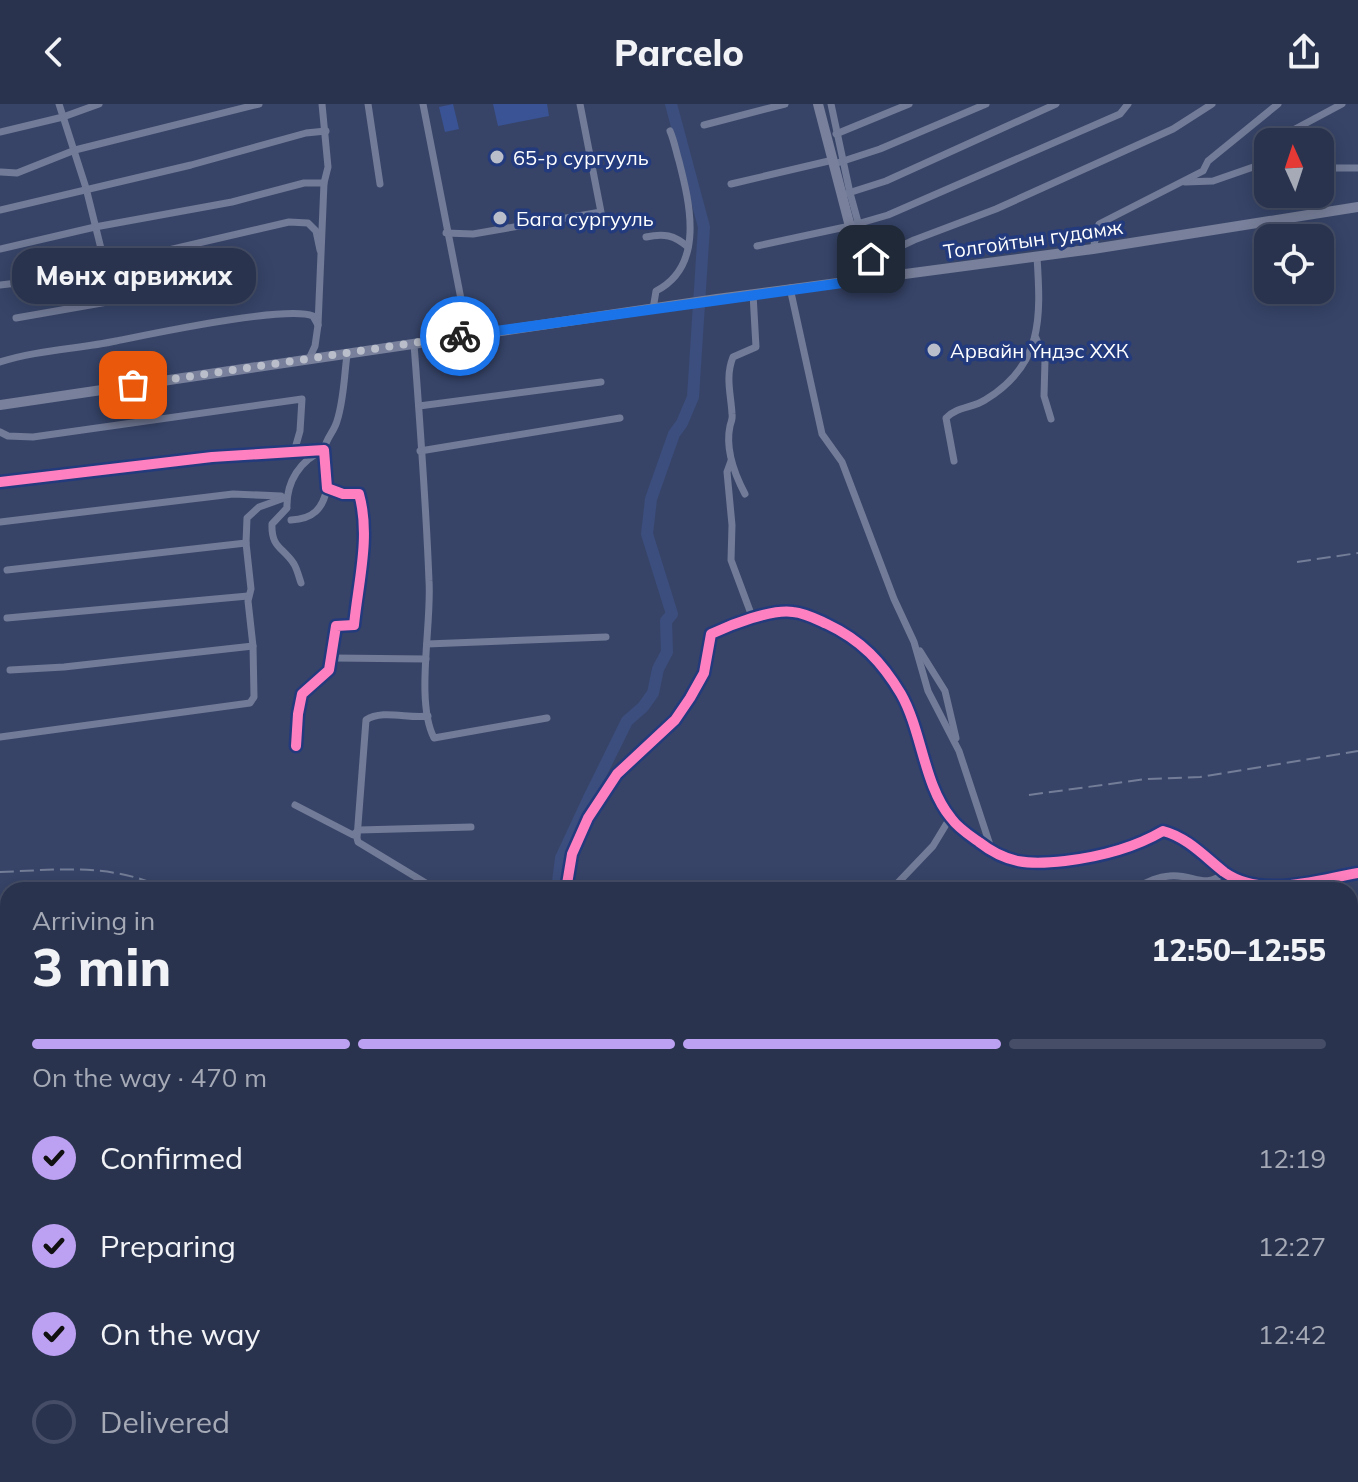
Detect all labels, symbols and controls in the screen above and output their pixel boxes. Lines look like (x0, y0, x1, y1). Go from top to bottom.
icon: back (32, 30, 76, 74)
text: Parcelo (614, 30, 744, 75)
icon: share (1282, 30, 1326, 74)
north arrow (1254, 128, 1334, 208)
map controls (1254, 128, 1334, 304)
place label: 65-р сургууль (513, 145, 649, 170)
marker: 65-р сургууль (488, 148, 506, 166)
place label: Бага сургууль (516, 206, 654, 231)
marker: Бага сургууль (491, 209, 509, 227)
street label: Толгойтын гудамж (942, 214, 1125, 264)
button: locate (1254, 224, 1334, 304)
pin (837, 225, 905, 293)
icon: home (849, 237, 893, 281)
callout: Мөнх арвижих (11, 249, 255, 305)
text: Мөнх арвижих (36, 259, 232, 292)
courier (420, 296, 500, 376)
icon: bike (438, 314, 482, 358)
place label: Арвайн Үндэс ХХК (950, 338, 1129, 363)
marker: Арвайн Үндэс ХХК (925, 341, 943, 359)
pin (99, 351, 167, 419)
icon: bag (111, 363, 155, 407)
text: Arriving in (32, 904, 155, 937)
text: 12:50–12:55 (1151, 931, 1326, 969)
text: 3 min (32, 934, 171, 999)
text: On the way · 470 m (32, 1061, 267, 1094)
icon: check (32, 1136, 76, 1180)
text: Confirmed (100, 1139, 243, 1177)
text: 12:19 (1258, 1142, 1326, 1175)
icon: check (32, 1224, 76, 1268)
text: Preparing (100, 1227, 236, 1265)
text: 12:27 (1258, 1230, 1326, 1263)
icon: check (32, 1312, 76, 1356)
text: On the way (100, 1315, 260, 1353)
text: 12:42 (1258, 1318, 1326, 1351)
text: Delivered (100, 1403, 230, 1441)

